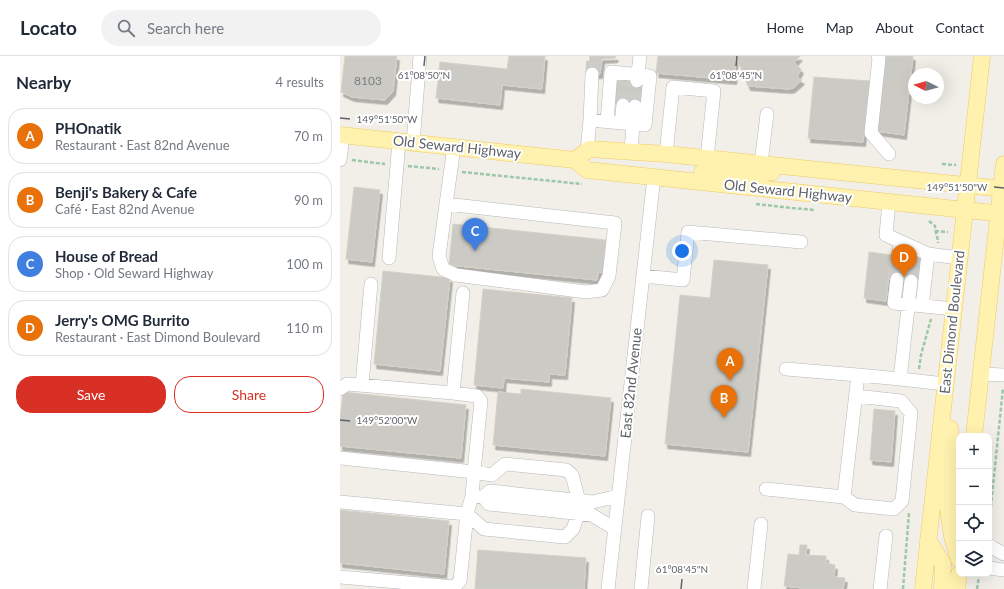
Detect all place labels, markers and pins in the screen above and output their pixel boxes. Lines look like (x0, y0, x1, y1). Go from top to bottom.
pin: C (462, 218, 488, 251)
pin: D (891, 244, 917, 277)
pin: A (717, 348, 743, 381)
pin: B (711, 385, 737, 418)

